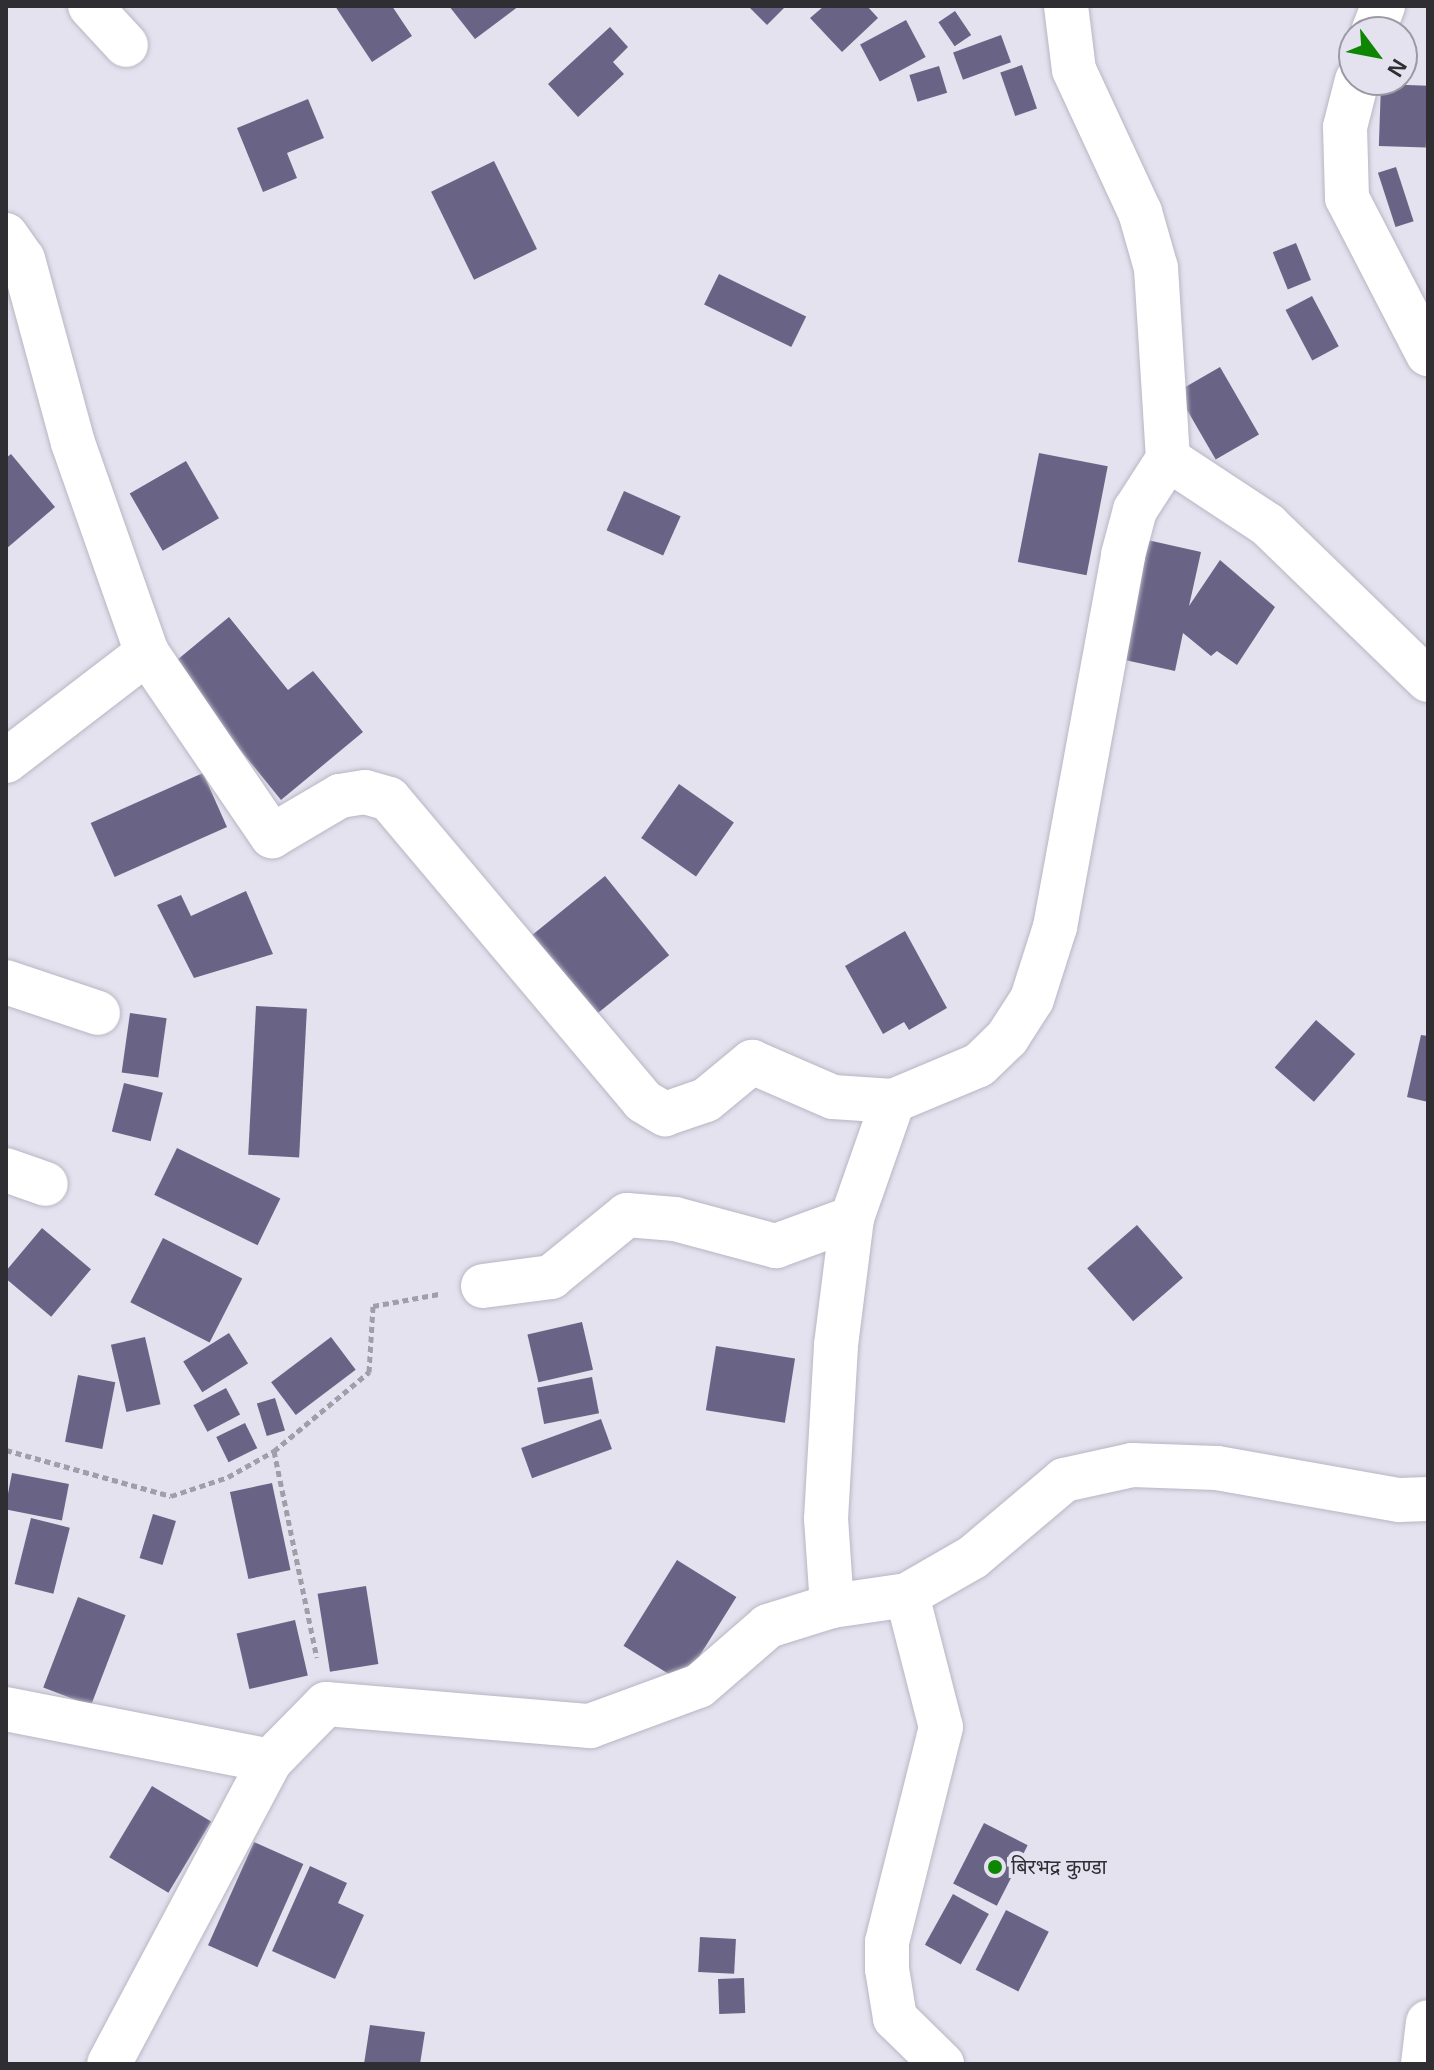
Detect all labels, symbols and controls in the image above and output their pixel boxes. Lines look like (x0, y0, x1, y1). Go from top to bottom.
north arrow (1338, 16, 1418, 96)
text: N (1382, 55, 1412, 81)
place label: बिरभद्र कुण्डा (1011, 1855, 1107, 1879)
marker: बिरभद्र कुण्डा (986, 1858, 1004, 1876)

